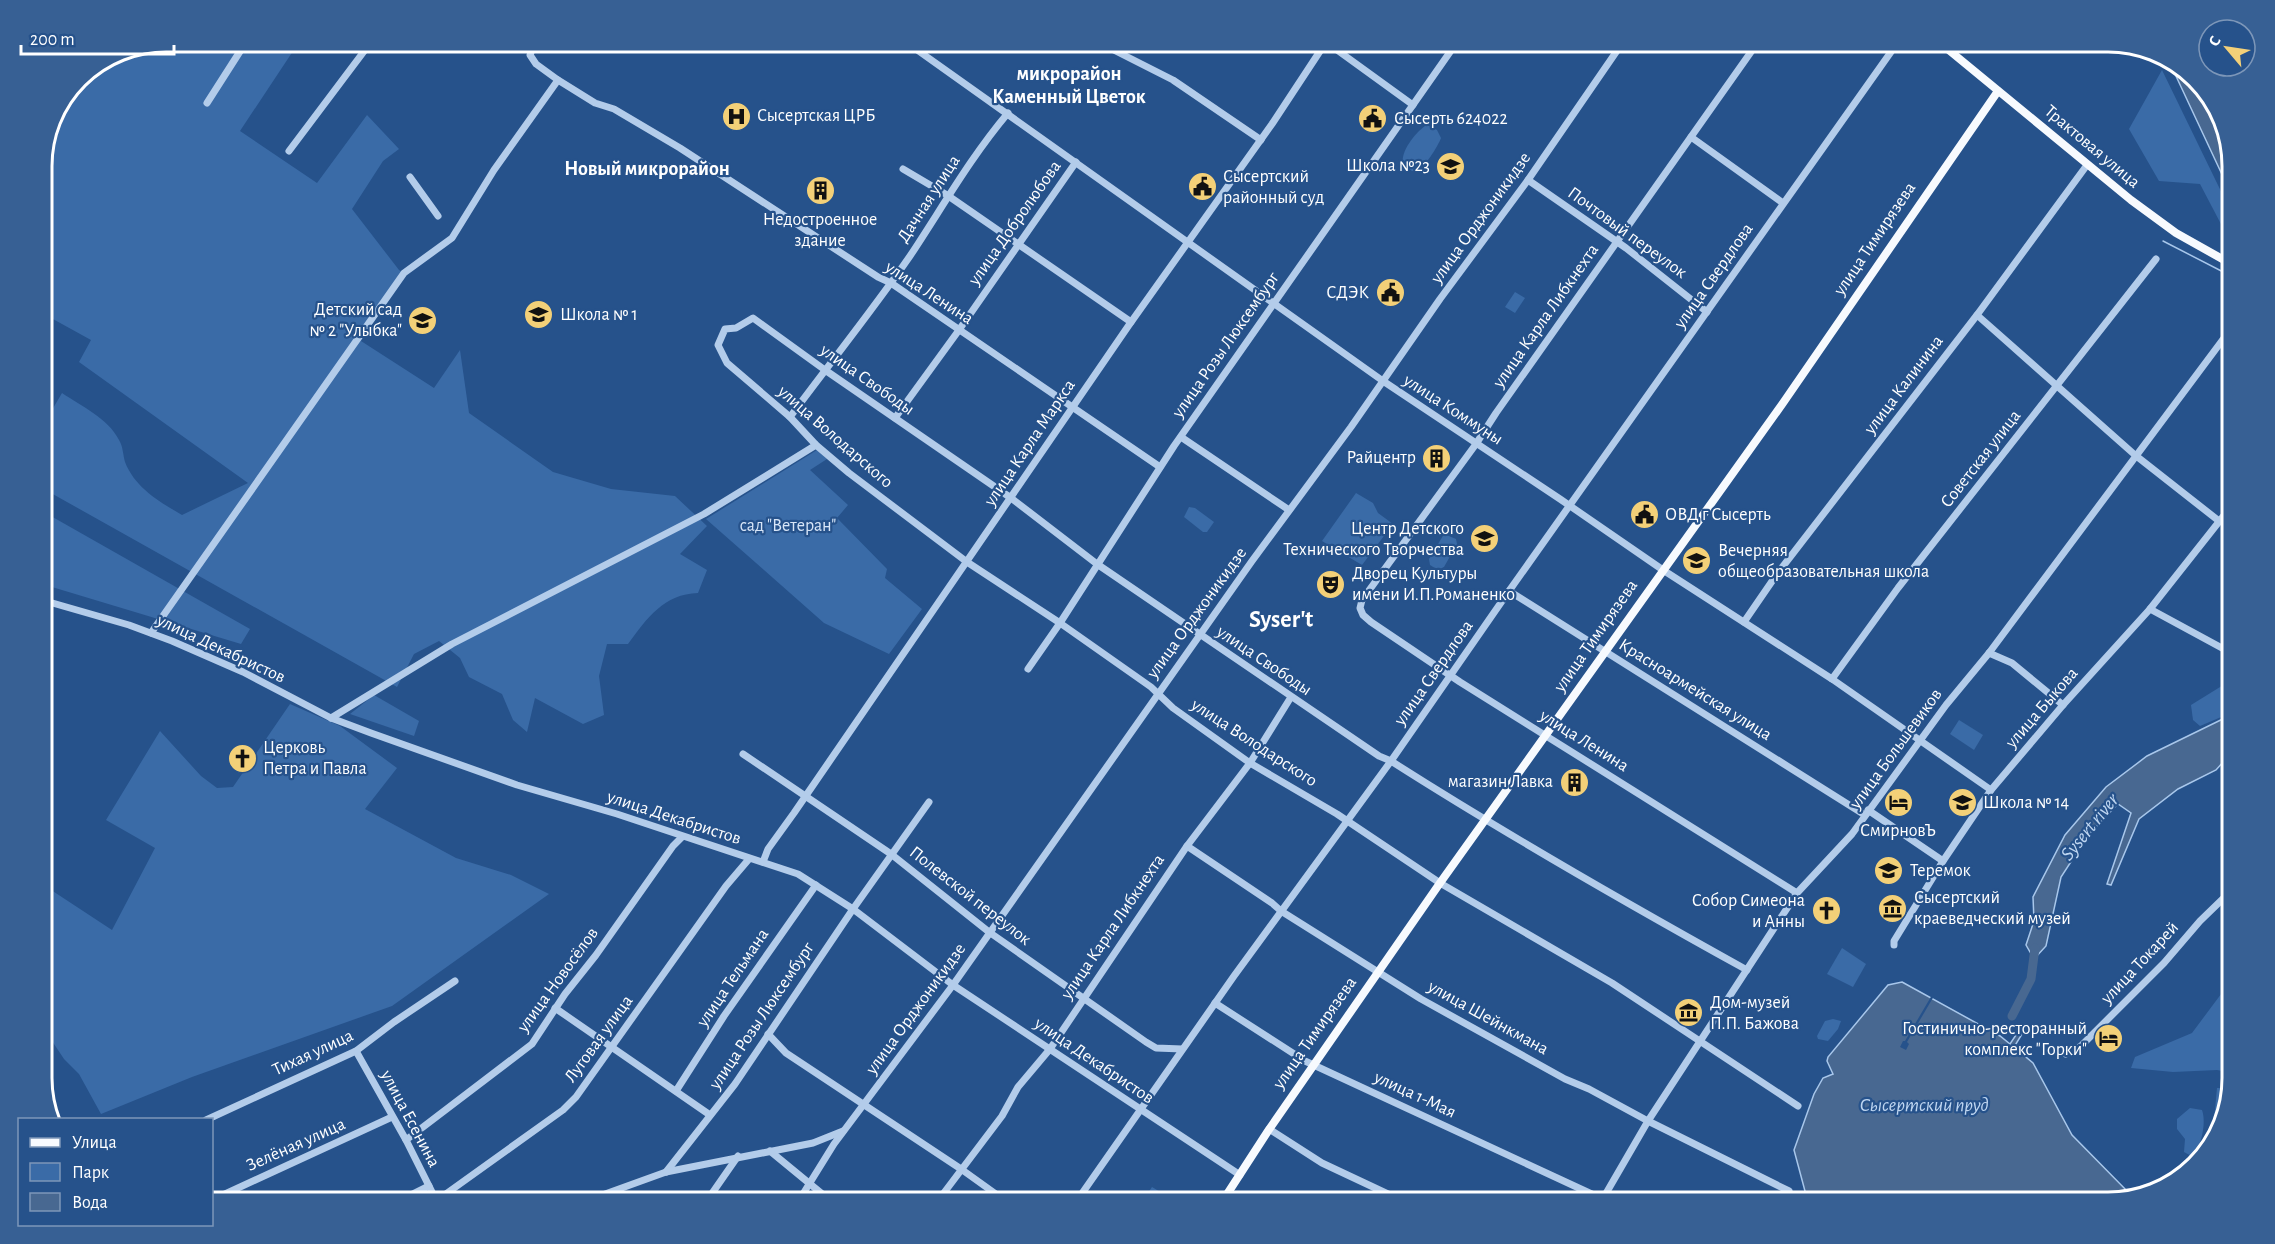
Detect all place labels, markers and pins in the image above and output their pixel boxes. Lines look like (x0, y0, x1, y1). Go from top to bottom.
hospital icon: Сысертская ЦРБ (720, 100, 752, 132)
public building icon: Сысерть 624022 (1357, 103, 1389, 135)
place label: Сысертская ЦРБ (757, 107, 876, 125)
place label: Сысерть 624022 (1394, 110, 1508, 128)
school or university icon: Школа №23 (1435, 150, 1467, 182)
place label: Школа №23 (1346, 157, 1430, 175)
place label: Сысертский районный суд (1223, 168, 1324, 207)
public building icon: Сысертский районный суд (1186, 171, 1218, 203)
building icon: Недостроенное здание (804, 175, 836, 207)
place label: Недостроенное здание (763, 211, 877, 250)
public building icon: СДЭК (1374, 277, 1406, 309)
place label: СДЭК (1326, 284, 1370, 302)
school or university icon: Школа № 1 (523, 299, 555, 331)
place label: Детский сад № 2 "Улыбка" (309, 301, 402, 340)
school or university icon: Детский сад № 2 "Улыбка" (407, 304, 439, 336)
place label: Школа № 1 (560, 306, 638, 324)
building icon: Райцентр (1421, 442, 1453, 474)
place label: Райцентр (1346, 449, 1416, 467)
public building icon: ОВД г Сысерть (1628, 499, 1660, 531)
place label: ОВД г Сысерть (1665, 506, 1771, 524)
place label: Центр Детского Технического Творчества (1283, 520, 1464, 559)
school or university icon: Центр Детского Технического Творчества (1469, 523, 1501, 555)
place label: Вечерняя общеобразовательная школа (1718, 542, 1929, 581)
school or university icon: Вечерняя общеобразовательная школа (1681, 545, 1713, 577)
place label: Дворец Культуры имени И.П.Романенко (1352, 565, 1515, 604)
theatre icon: Дворец Культуры имени И.П.Романенко (1315, 568, 1347, 600)
place label: Церковь Петра и Павла (263, 739, 367, 778)
church icon: Церковь Петра и Павла (226, 742, 258, 774)
building icon: магазин Лавка (1558, 766, 1590, 798)
place label: магазин Лавка (1448, 773, 1553, 791)
hotel icon: СмирновЪ (1882, 786, 1914, 818)
school or university icon: Школа № 14 (1946, 787, 1978, 819)
place label: Школа № 14 (1983, 794, 2070, 812)
place label: СмирновЪ (1860, 822, 1936, 840)
school or university icon: Теремок (1873, 855, 1905, 887)
place label: Теремок (1910, 862, 1972, 880)
place label: Сысертский краеведческий музей (1914, 889, 2071, 928)
place label: Собор Симеона и Анны (1692, 891, 1805, 931)
museum icon: Сысертский краеведческий музей (1877, 892, 1909, 924)
church icon: Собор Симеона и Анны (1810, 895, 1842, 927)
place label: Дом-музей П.П. Бажова (1710, 994, 1799, 1033)
museum icon: Дом-музей П.П. Бажова (1673, 997, 1705, 1029)
place label: Гостинично-ресторанный комплекс "Горки" (1902, 1020, 2087, 1059)
hotel icon: Гостинично-ресторанный комплекс "Горки" (2092, 1023, 2124, 1055)

